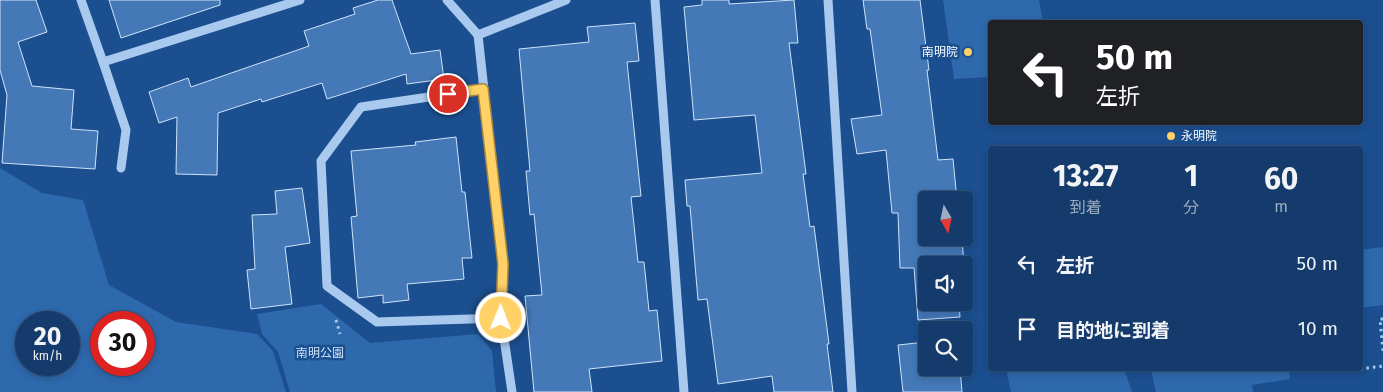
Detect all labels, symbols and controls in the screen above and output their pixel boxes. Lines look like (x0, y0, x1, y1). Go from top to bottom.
text: 50 m (1096, 36, 1173, 78)
icon: left (1013, 40, 1078, 105)
place label: 南明院 (922, 45, 958, 59)
marker: 南明院 (962, 46, 974, 58)
pin (427, 73, 469, 115)
icon: arrive (434, 80, 462, 108)
text: 左折 (1096, 83, 1140, 110)
place label: 永明院 (1181, 129, 1217, 143)
marker: 永明院 (1165, 130, 1177, 142)
text: 13:27 (1053, 158, 1119, 194)
text: 1 (1184, 158, 1198, 194)
text: 60 (1264, 161, 1298, 197)
north arrow (918, 191, 972, 246)
map controls (918, 191, 973, 376)
text: m (1274, 197, 1288, 216)
text: 到着 (1070, 198, 1102, 217)
text: 分 (1183, 198, 1199, 217)
icon: left (1013, 250, 1041, 278)
text: 50 m (1297, 252, 1338, 275)
text: 左折 (1056, 254, 1094, 277)
button: sound (918, 256, 973, 311)
position arrow (474, 291, 526, 343)
speed limit sign: 30 (90, 311, 155, 376)
icon: arrive (1013, 315, 1041, 343)
text: 10 m (1298, 317, 1338, 340)
text: 目的地に到着 (1056, 319, 1170, 342)
button: search (918, 321, 973, 376)
text: 20 (34, 322, 61, 352)
park label: 南明公園 (296, 346, 344, 360)
text: km/h (33, 349, 62, 363)

